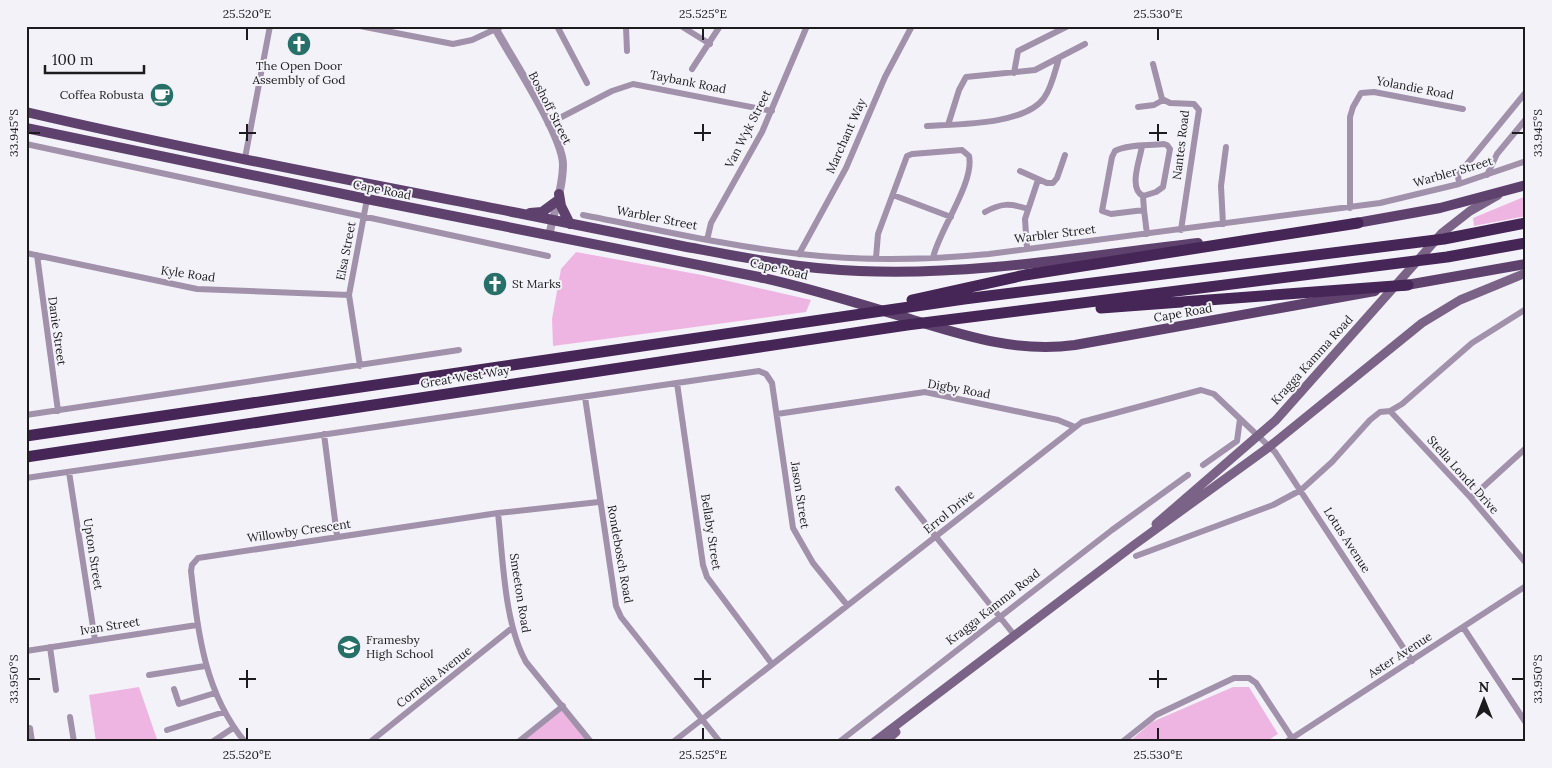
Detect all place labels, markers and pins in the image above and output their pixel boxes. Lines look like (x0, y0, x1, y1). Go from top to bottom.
church icon: The Open Door Assembly of God (286, 31, 312, 57)
place label: The Open Door Assembly of God (251, 58, 346, 87)
cafe icon: Coffea Robusta (149, 82, 175, 108)
place label: Coffea Robusta (60, 87, 144, 102)
church icon: St Marks (482, 271, 508, 297)
place label: St Marks (512, 276, 561, 291)
place label: Framesby High School (366, 632, 434, 661)
school or university icon: Framesby High School (336, 634, 362, 660)

